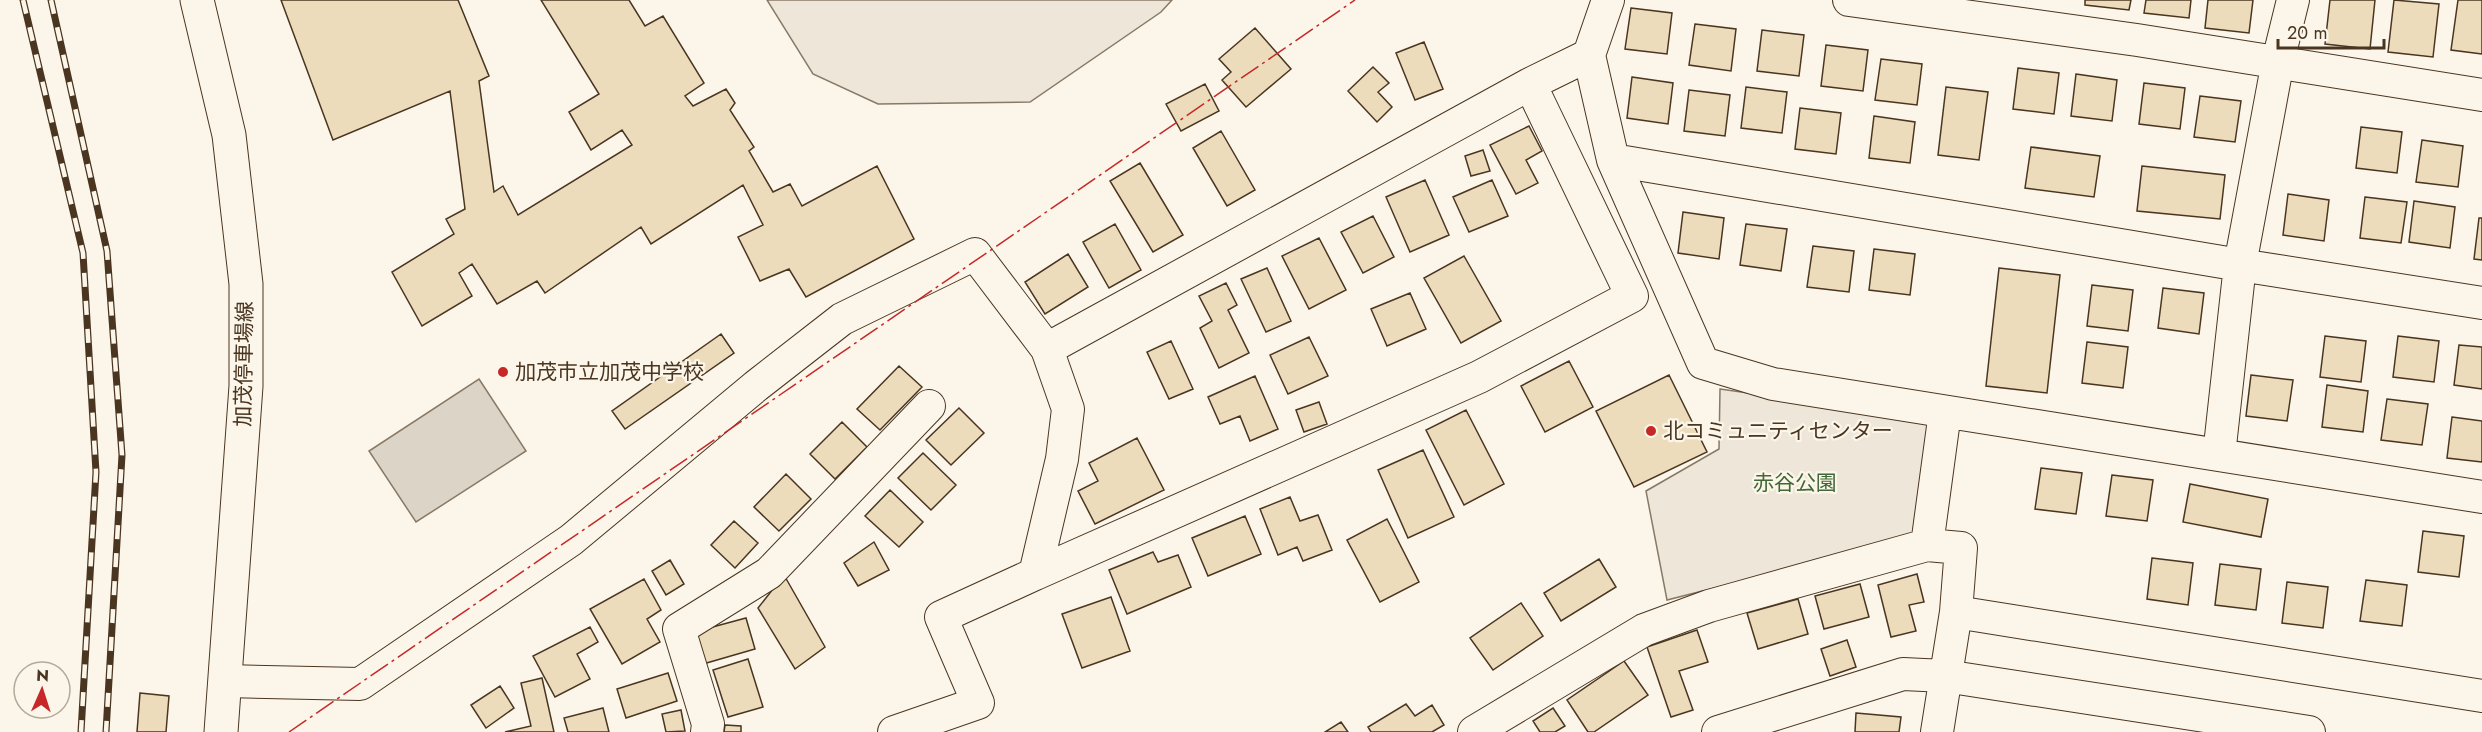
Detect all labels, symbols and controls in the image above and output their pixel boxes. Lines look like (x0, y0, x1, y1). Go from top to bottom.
scale bar (2278, 12, 2384, 50)
text: 20 m (2287, 20, 2327, 46)
street label: 加茂停車場線 (228, 301, 260, 427)
place label: 加茂市立加茂中学校 (515, 357, 704, 387)
marker: 加茂市立加茂中学校 (496, 365, 510, 379)
place label: 北コミュニティセンター (1663, 416, 1893, 446)
marker: 北コミュニティセンター (1644, 424, 1658, 438)
park label: 赤谷公園 (1753, 468, 1837, 498)
north arrow (12, 660, 72, 720)
text: N (36, 664, 50, 687)

